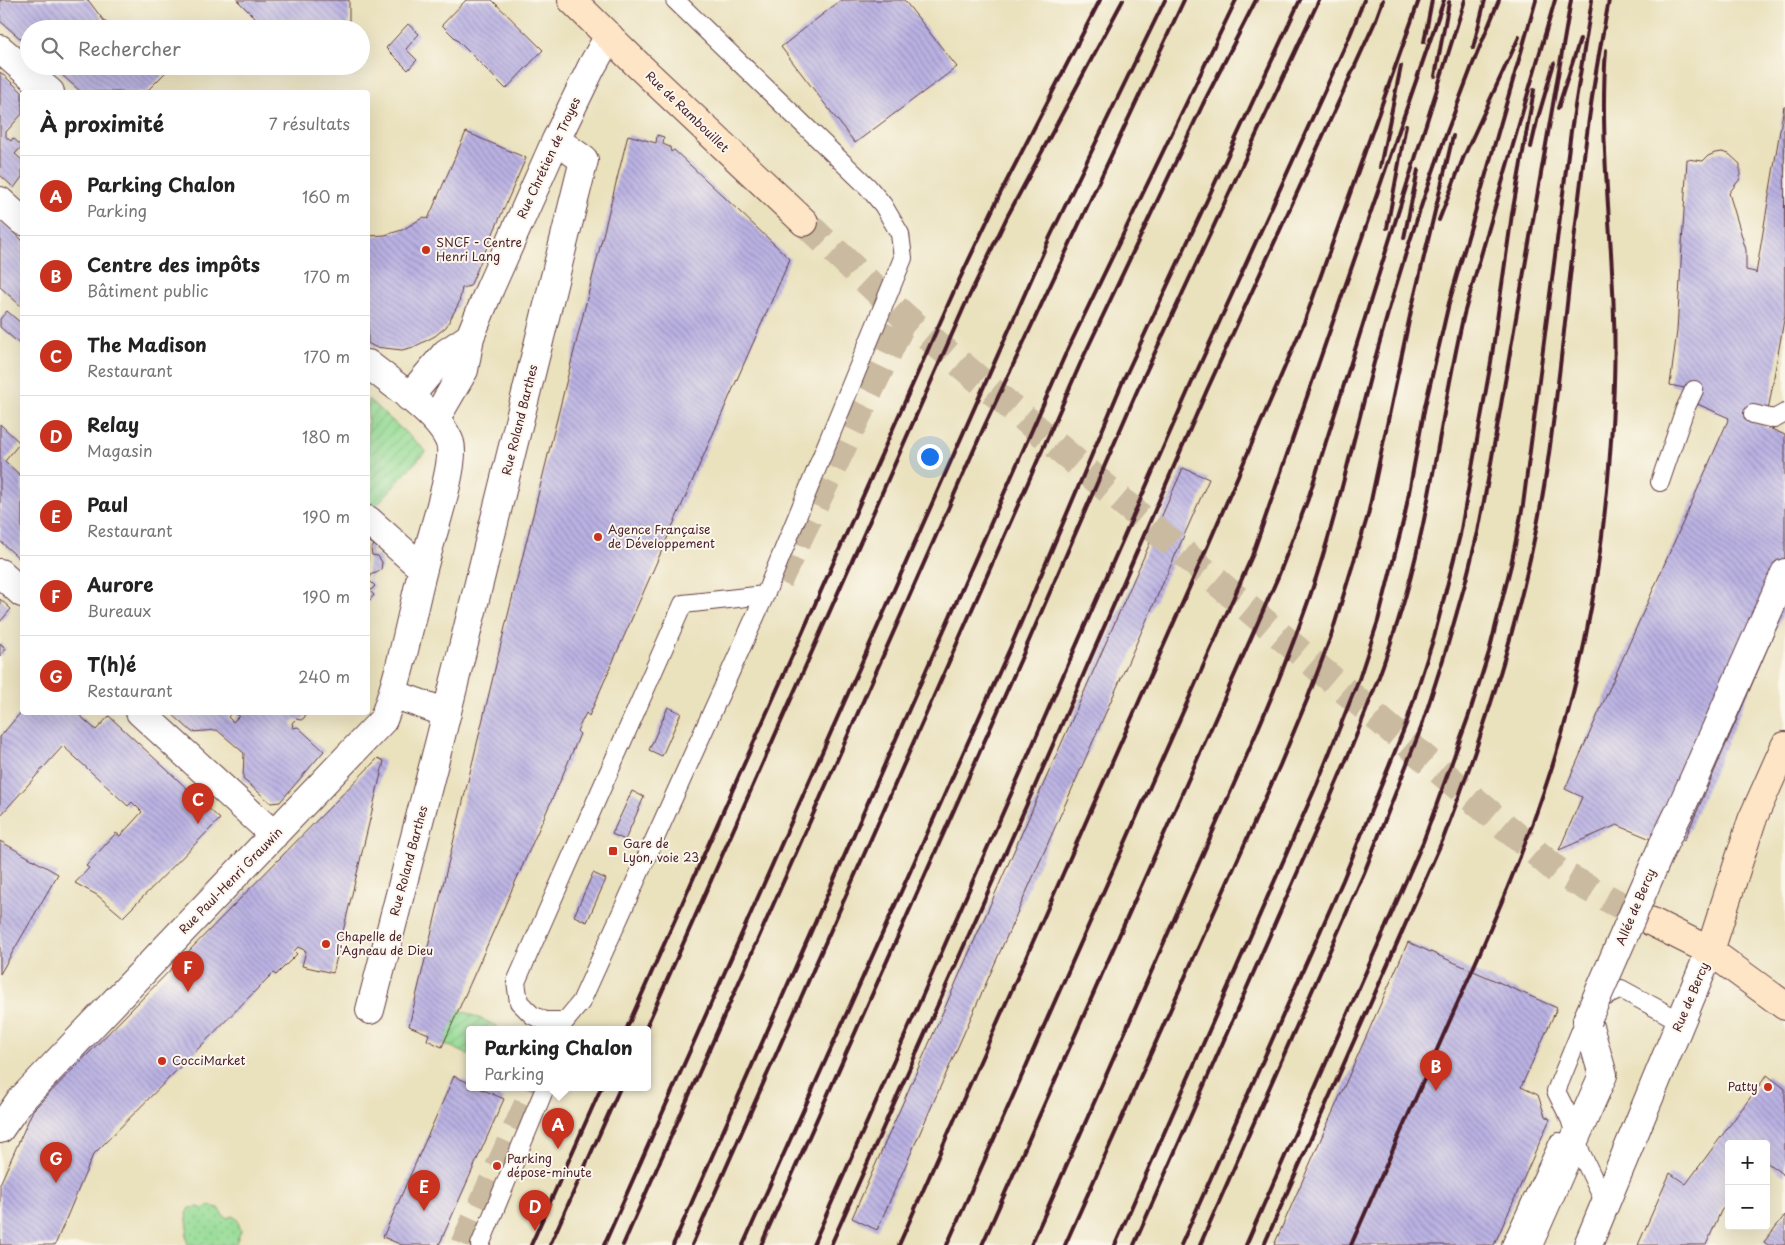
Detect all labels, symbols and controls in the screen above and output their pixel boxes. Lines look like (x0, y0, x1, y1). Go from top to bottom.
search box (20, 20, 370, 75)
icon: search (38, 34, 66, 62)
text: Rechercher (78, 34, 181, 62)
street label: Rue de Rambouillet (642, 67, 734, 156)
street label: Rue Chrétien de Troyes (512, 93, 584, 221)
text: À proximité (40, 107, 164, 139)
text: 7 résultats (269, 111, 350, 135)
text: Parking Chalon (87, 170, 235, 198)
text: A (50, 184, 62, 208)
text: 160 m (302, 184, 350, 208)
text: Parking (87, 198, 147, 222)
place label: SNCF - Centre Henri Lang (436, 233, 522, 265)
marker: SNCF - Centre Henri Lang (420, 244, 432, 256)
text: Centre des impôts (87, 250, 260, 278)
text: B (51, 264, 61, 288)
text: 170 m (304, 264, 350, 288)
text: Bâtiment public (87, 278, 208, 302)
text: The Madison (87, 330, 207, 358)
text: C (50, 344, 62, 368)
text: 170 m (304, 344, 350, 368)
text: Restaurant (87, 358, 173, 382)
street label: Rue Roland Barthes (497, 362, 542, 477)
text: Relay (87, 410, 139, 438)
text: D (50, 424, 62, 448)
text: 180 m (302, 424, 350, 448)
text: Magasin (87, 438, 153, 462)
your location (917, 444, 943, 470)
text: Paul (87, 490, 128, 518)
text: E (51, 504, 61, 528)
text: 190 m (302, 504, 350, 528)
text: Restaurant (87, 518, 173, 542)
place label: Agence Française de Développement (608, 520, 715, 552)
marker: Agence Française de Développement (592, 531, 604, 543)
text: Aurore (87, 570, 153, 598)
text: F (51, 584, 61, 608)
text: 190 m (302, 584, 350, 608)
text: Bureaux (87, 598, 151, 622)
text: T(h)é (87, 650, 136, 678)
text: G (49, 664, 63, 688)
text: 240 m (298, 664, 350, 688)
text: Restaurant (87, 678, 173, 702)
pin: C (182, 783, 214, 824)
street label: Rue Roland Barthes (385, 803, 432, 918)
street label: Rue Paul-Henri Grauwin (175, 823, 286, 938)
place label: Gare de Lyon, voie 23 (623, 834, 699, 866)
marker: Gare de Lyon, voie 23 (607, 845, 619, 857)
street label: Allée de Bercy (1611, 865, 1659, 948)
place label: Chapelle de l'Agneau de Dieu (336, 927, 433, 959)
marker: Chapelle de l'Agneau de Dieu (320, 938, 332, 950)
pin: F (172, 951, 204, 992)
street label: Rue de Bercy (1667, 959, 1713, 1034)
popup (466, 1026, 651, 1091)
text: Parking Chalon (484, 1033, 633, 1061)
pin: B (1420, 1050, 1452, 1091)
place label: CocciMarket (172, 1051, 245, 1069)
marker: CocciMarket (156, 1055, 168, 1067)
text: Parking (484, 1061, 544, 1085)
place label: Patty (1728, 1077, 1758, 1095)
marker: Patty (1762, 1081, 1774, 1093)
pin: A (542, 1108, 574, 1149)
map controls (1725, 1140, 1770, 1230)
button: + (1725, 1140, 1770, 1185)
pin: G (40, 1142, 72, 1183)
place label: Parking dépose-minute (507, 1149, 592, 1181)
marker: Parking dépose-minute (491, 1160, 503, 1172)
pin: E (408, 1170, 440, 1211)
button: − (1725, 1185, 1770, 1230)
pin: D (519, 1190, 551, 1231)

